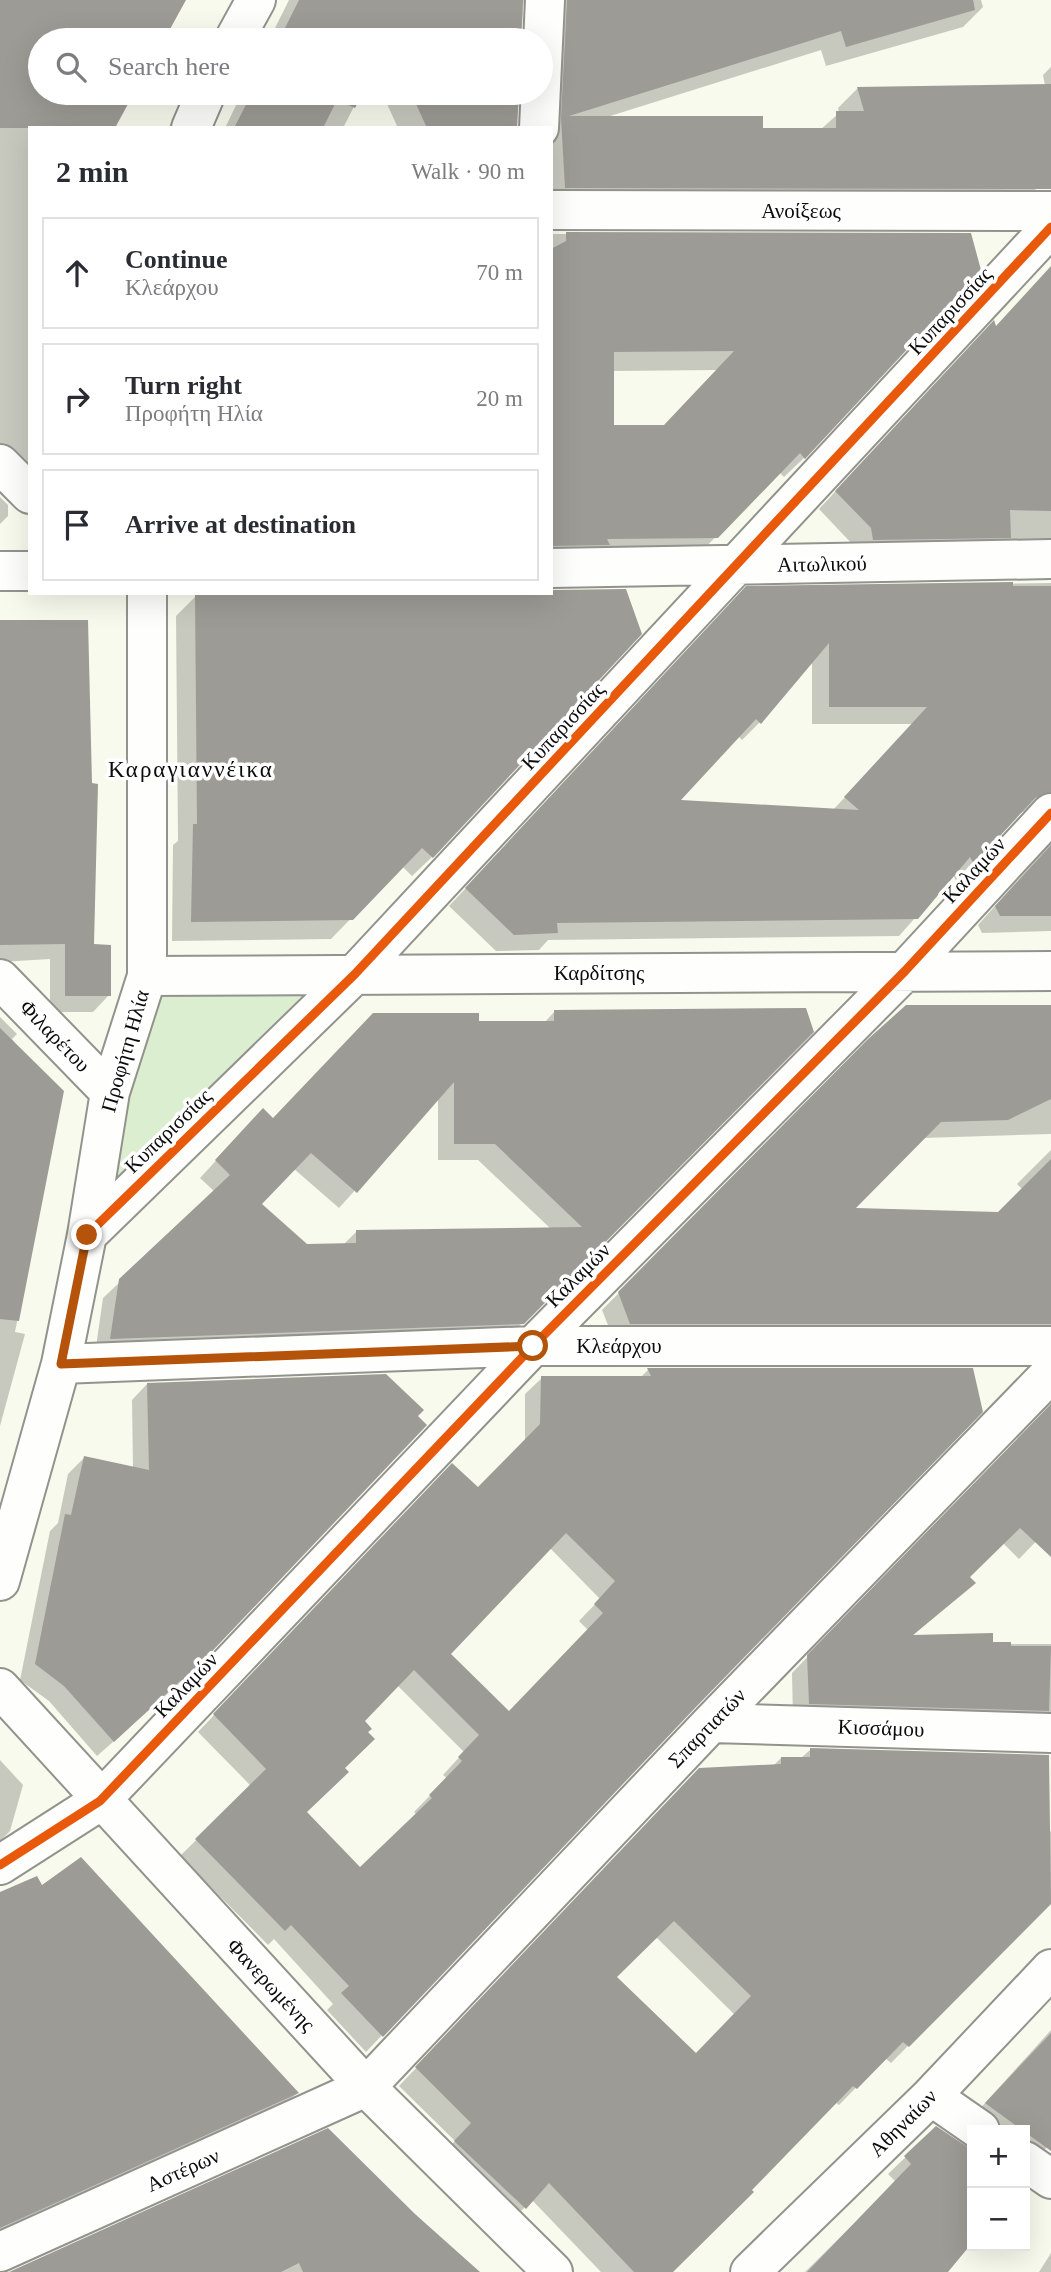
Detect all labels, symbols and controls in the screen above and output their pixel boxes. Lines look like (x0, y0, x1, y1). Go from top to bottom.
search box (28, 28, 553, 105)
icon: search (52, 48, 90, 86)
text: Search here (108, 52, 230, 81)
text: 2 min (56, 155, 129, 188)
text: Walk · 90 m (411, 159, 525, 184)
street label: Ανοίξεως (761, 199, 841, 223)
text: Continue (125, 245, 228, 274)
icon: ahead (58, 254, 96, 292)
text: 70 m (476, 260, 523, 285)
street label: Κυπαρισσίας (903, 262, 997, 360)
text: Κλεάρχου (125, 275, 219, 300)
text: Turn right (125, 371, 242, 400)
icon: right (58, 380, 96, 418)
text: 20 m (476, 386, 523, 411)
text: Προφήτη Ηλία (125, 401, 263, 426)
icon: arrive (58, 506, 96, 544)
text: Arrive at destination (125, 510, 356, 539)
street label: Αιτωλικού (777, 551, 867, 577)
street label: Κυπαρισσίας (516, 677, 610, 775)
district label: Καραγιαννέικα (108, 757, 274, 782)
street label: Καλαμών (938, 832, 1010, 908)
street label: Καρδίτσης (554, 961, 645, 985)
street label: Προφήτη Ηλία (96, 987, 154, 1115)
street label: Φιλαρέτου (15, 995, 95, 1077)
street label: Κυπαρισσίας (120, 1083, 217, 1178)
route end (71, 1219, 102, 1250)
street label: Καλαμών (541, 1238, 615, 1312)
route start (517, 1330, 548, 1361)
street label: Κλεάρχου (576, 1334, 662, 1358)
street label: Καλαμών (149, 1647, 223, 1723)
street label: Σπαρτιατών (663, 1683, 751, 1773)
street label: Κισσάμου (837, 1714, 925, 1742)
street label: Φανερωμένης (222, 1934, 320, 2037)
street label: Αθηναίων (864, 2084, 942, 2162)
map controls (967, 2125, 1030, 2251)
button: + (967, 2125, 1030, 2188)
street label: Αστέρων (143, 2143, 223, 2197)
button: − (967, 2188, 1030, 2251)

